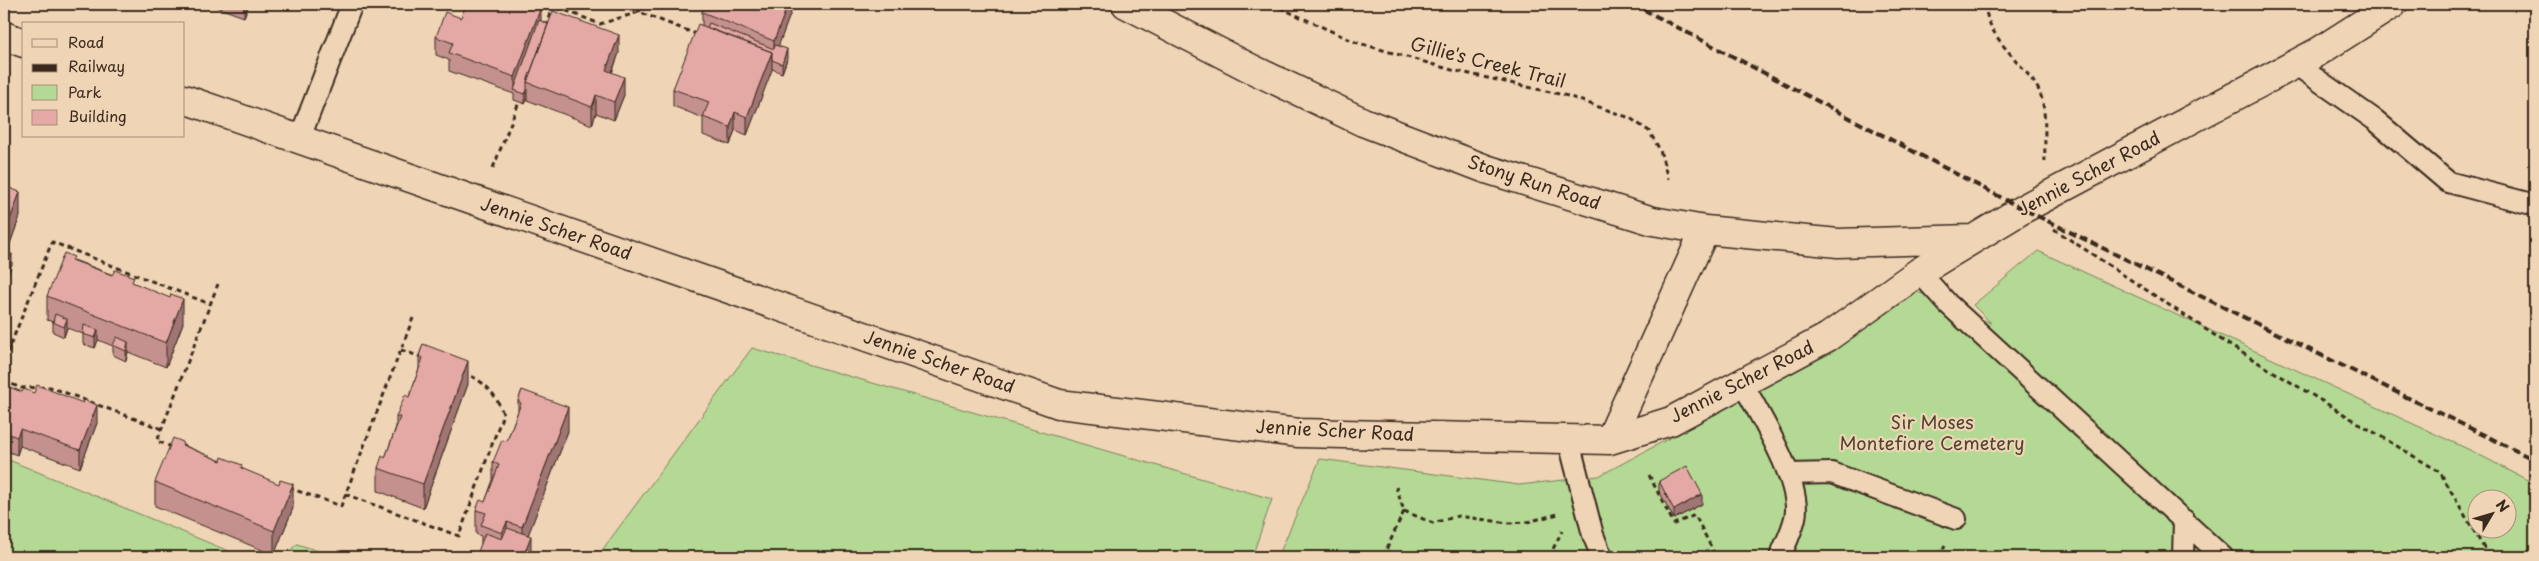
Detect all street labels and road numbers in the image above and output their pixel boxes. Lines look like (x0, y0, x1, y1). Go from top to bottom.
street label: Gillie's Creek Trail (1408, 29, 1569, 94)
street label: Jennie Scher Road (2012, 124, 2165, 222)
street label: Stony Run Road (1464, 147, 1604, 216)
street label: Jennie Scher Road (477, 189, 636, 266)
street label: Jennie Scher Road (860, 322, 1019, 399)
street label: Jennie Scher Road (1665, 333, 1818, 429)
street label: Jennie Scher Road (1255, 412, 1415, 447)

